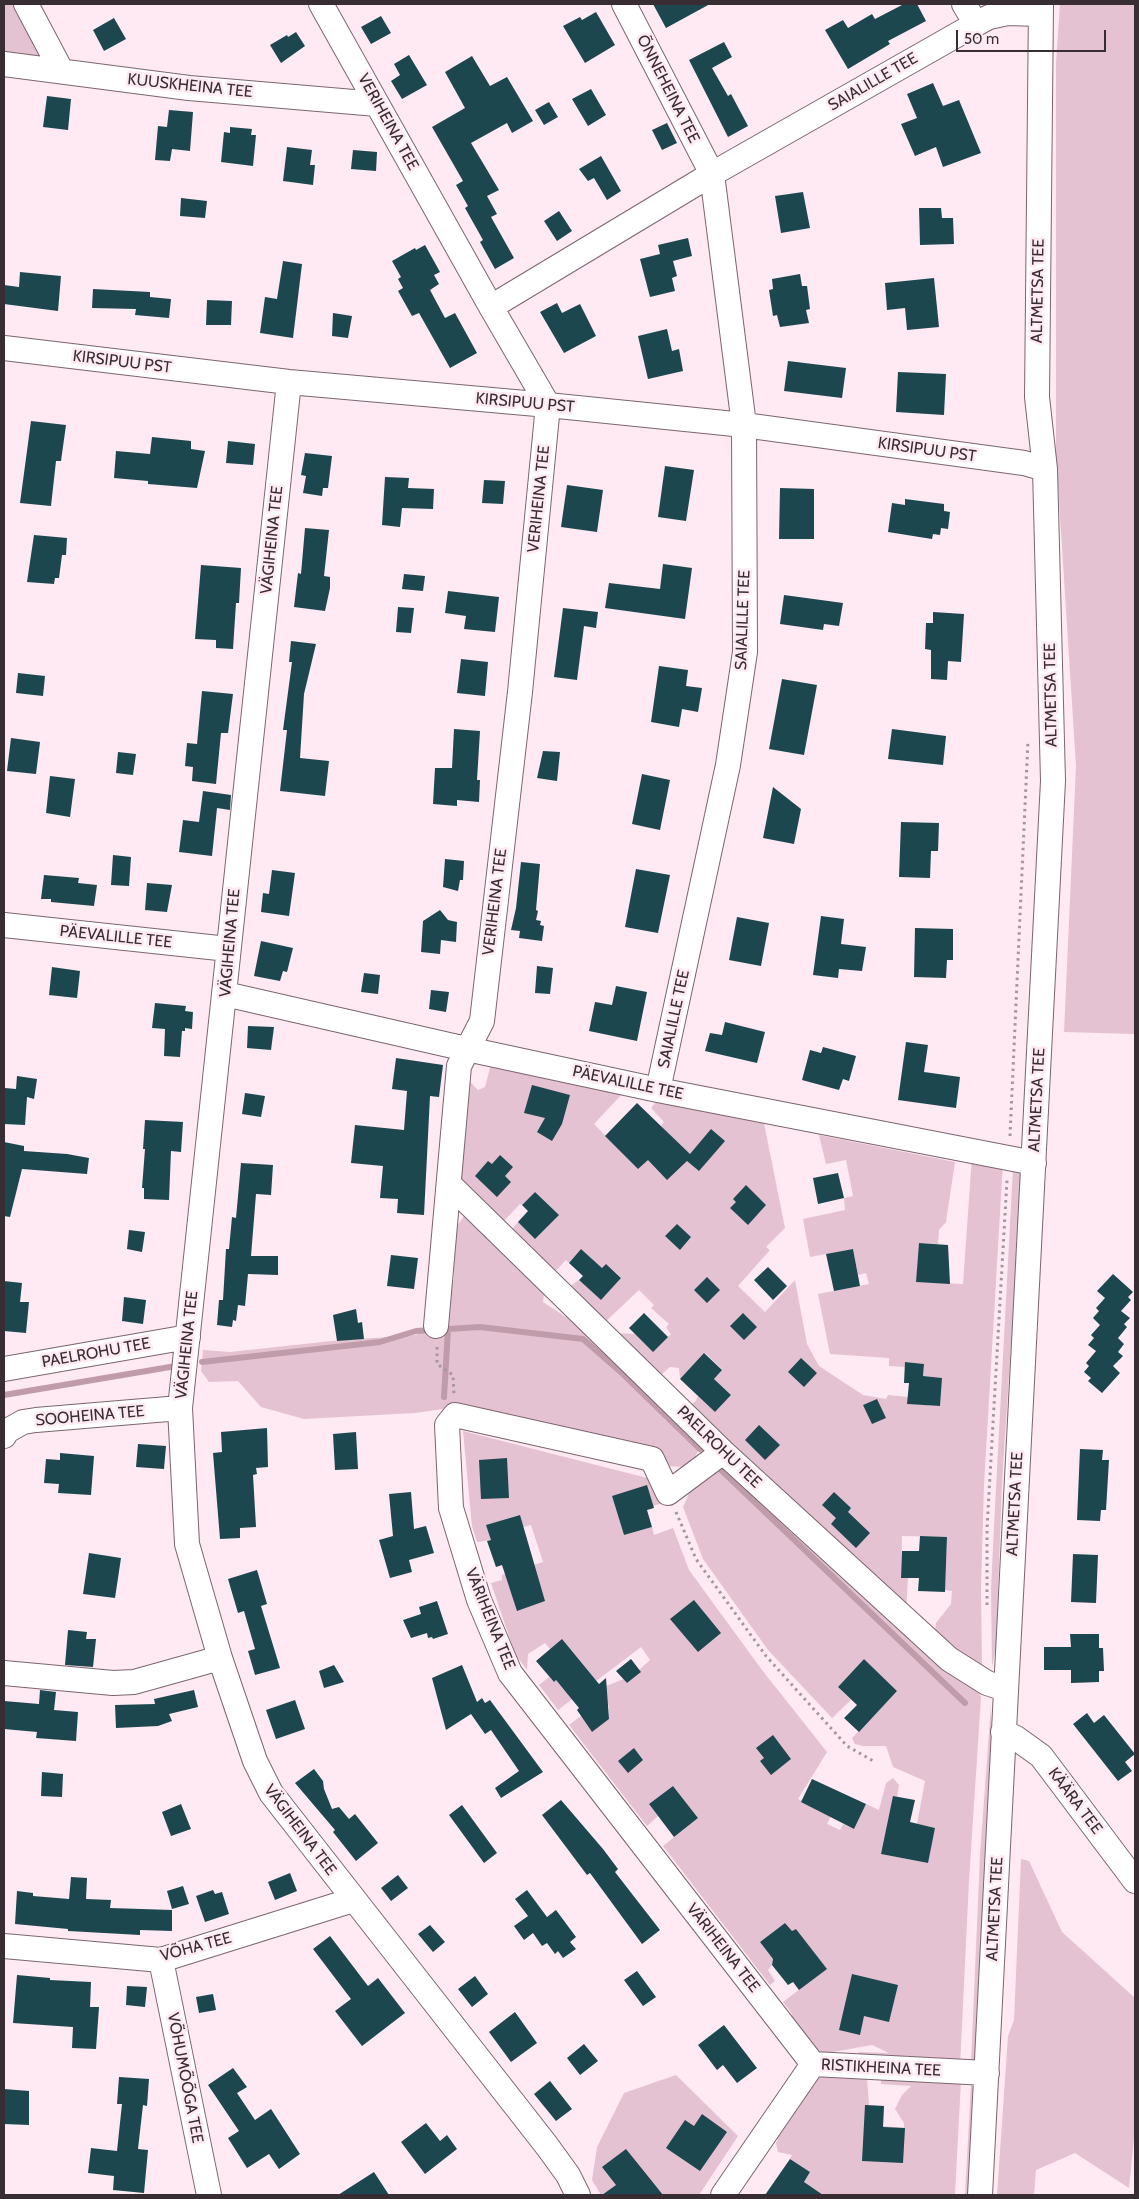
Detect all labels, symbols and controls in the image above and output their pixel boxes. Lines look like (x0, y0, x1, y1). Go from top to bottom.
scale bar (959, 20, 1109, 52)
text: 50 m (964, 30, 999, 48)
street label: ÕNNEHEINA TEE (632, 32, 704, 146)
street label: SAIALILLE TEE (825, 49, 921, 115)
street label: KUUSKHEINA TEE (126, 70, 254, 102)
street label: VERIHEINA TEE (354, 70, 422, 174)
street label: ALTMETSA TEE (1027, 239, 1049, 343)
street label: KIRSIPUU PST (72, 346, 172, 378)
street label: KIRSIPUU PST (475, 389, 575, 417)
street label: KIRSIPUU PST (877, 434, 977, 466)
street label: VERIHEINA TEE (524, 445, 554, 553)
street label: VÄGIHEINA TEE (257, 485, 287, 595)
street label: SAIALILLE TEE (732, 570, 754, 670)
street label: ALTMETSA TEE (1040, 643, 1062, 747)
street label: VERIHEINA TEE (479, 847, 511, 957)
street label: VÄGIHEINA TEE (216, 888, 244, 998)
street label: PÄEVALILLE TEE (59, 922, 173, 952)
street label: SAIALILLE TEE (654, 968, 694, 1070)
street label: ALTMETSA TEE (1025, 1047, 1049, 1153)
street label: PÄEVALILLE TEE (571, 1062, 685, 1104)
street label: VÄGIHEINA TEE (172, 1290, 202, 1400)
street label: PAELROHU TEE (40, 1334, 152, 1372)
street label: SOOHEINA TEE (35, 1402, 145, 1430)
street label: PAELROHU TEE (673, 1402, 765, 1492)
street label: ALTMETSA TEE (1003, 1451, 1027, 1557)
street label: VÄRIHEINA TEE (461, 1565, 519, 1673)
street label: KÄÄRA TEE (1044, 1764, 1106, 1838)
street label: VÄGIHEINA TEE (260, 1781, 340, 1879)
street label: ALTMETSA TEE (983, 1856, 1007, 1962)
street label: VÄRIHEINA TEE (682, 1900, 764, 1996)
street label: VÕHA TEE (158, 1928, 234, 1966)
street label: VÕHUMÕÕGA TEE (163, 2011, 207, 2145)
street label: RISTIKHEINA TEE (821, 2055, 941, 2081)

